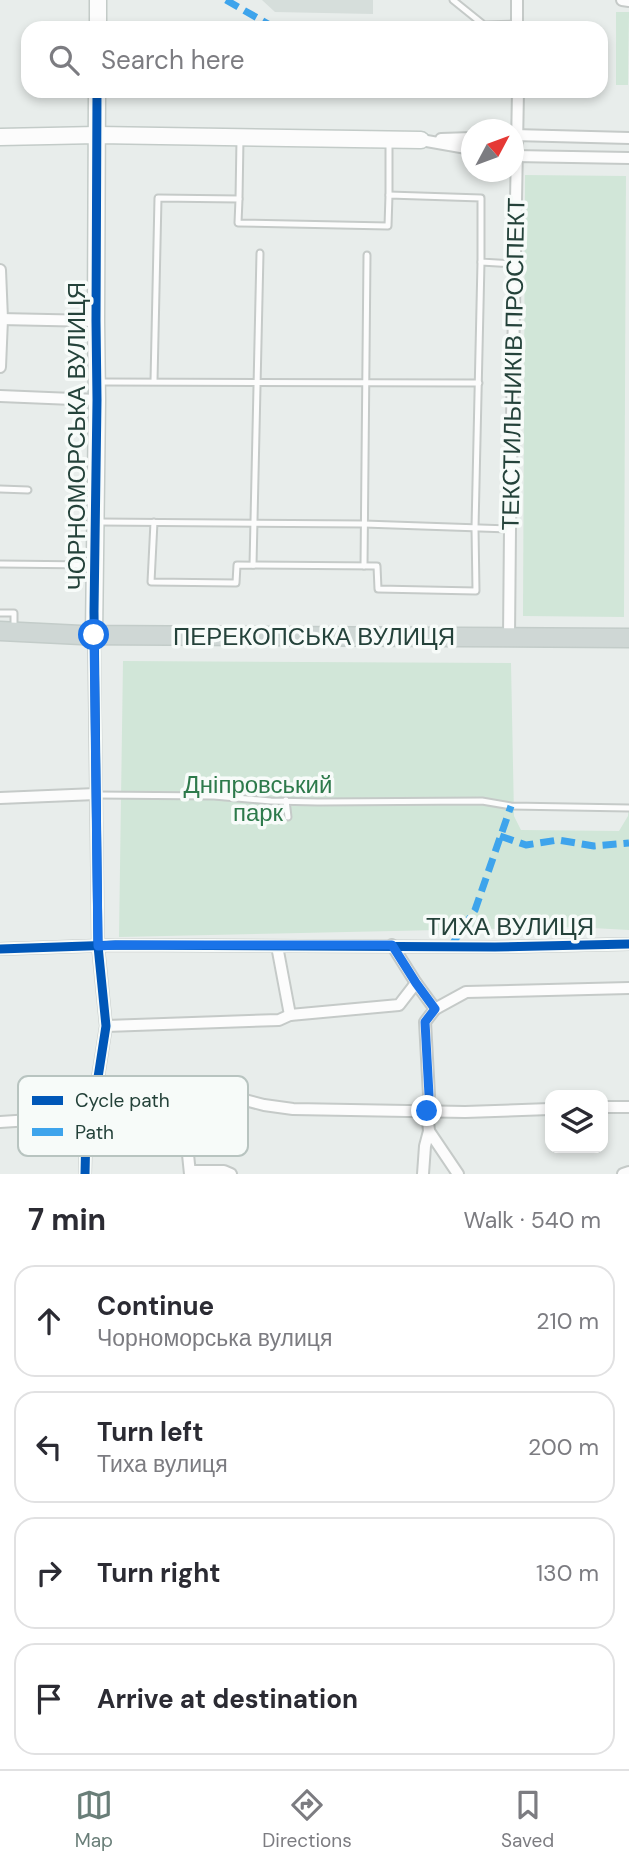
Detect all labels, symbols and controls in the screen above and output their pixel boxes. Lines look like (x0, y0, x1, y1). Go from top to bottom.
search box (21, 21, 608, 98)
icon: search (45, 41, 83, 79)
text: Search here (101, 43, 244, 77)
north arrow (461, 119, 524, 182)
street label: ТЕКСТИЛЬНИКІВ ПРОСПЕКТ (495, 197, 531, 531)
street label: ЧОРНОМОРСЬКА ВУЛИЦЯ (61, 282, 92, 590)
route start (78, 619, 109, 650)
street label: ПЕРЕКОПСЬКА ВУЛИЦЯ (173, 621, 455, 652)
park label: Дніпровський парк (184, 769, 332, 828)
street label: ТИХА ВУЛИЦЯ (426, 911, 594, 942)
legend (18, 1076, 248, 1156)
text: Cycle path (75, 1088, 170, 1113)
map controls (545, 1090, 608, 1153)
button: layers (545, 1090, 608, 1153)
route end (411, 1095, 442, 1126)
text: Path (75, 1120, 114, 1145)
text: 7 min (28, 1200, 106, 1239)
text: Walk · 540 m (464, 1205, 601, 1235)
text: Continue (97, 1289, 214, 1323)
icon: ahead (30, 1302, 68, 1340)
text: 210 m (536, 1306, 599, 1336)
text: Чорноморська вулиця (97, 1323, 332, 1353)
text: Turn left (97, 1415, 204, 1449)
icon: left (30, 1428, 68, 1466)
text: 200 m (528, 1432, 599, 1462)
text: Тиха вулиця (97, 1449, 228, 1479)
icon: right (30, 1554, 68, 1592)
text: Turn right (97, 1556, 221, 1590)
text: 130 m (536, 1558, 599, 1588)
icon: arrive (30, 1680, 68, 1718)
text: Arrive at destination (97, 1682, 358, 1716)
tab: Map (75, 1786, 113, 1853)
tab: Directions (262, 1786, 352, 1853)
tab: Saved (501, 1786, 554, 1853)

